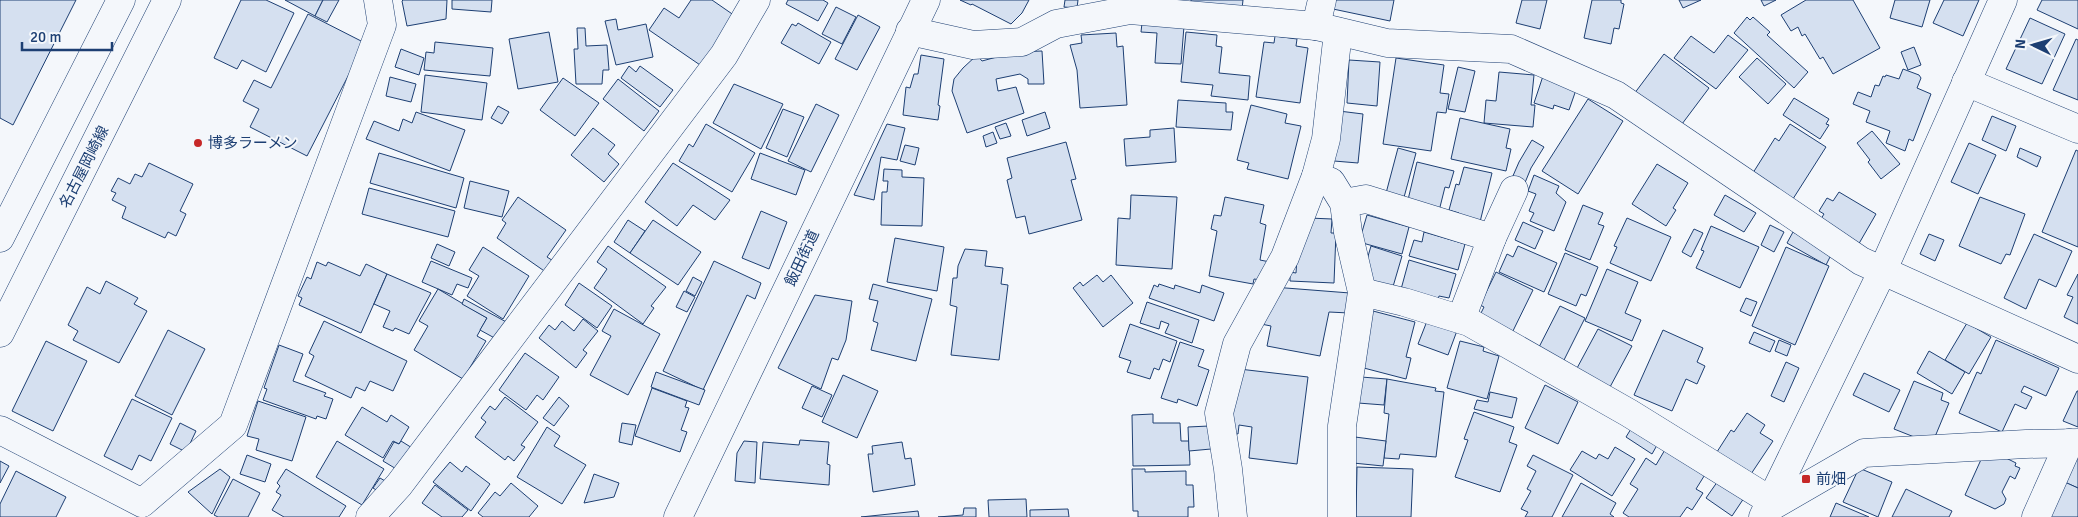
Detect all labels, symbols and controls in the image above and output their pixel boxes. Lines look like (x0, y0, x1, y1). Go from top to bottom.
scale bar (22, 20, 112, 52)
north arrow (2008, 20, 2058, 70)
text: 20 m (30, 28, 61, 46)
text: N (2012, 38, 2029, 50)
street label: 名古屋岡崎線 (56, 123, 112, 211)
place label: 博多ラーメン (208, 134, 297, 152)
marker: 博多ラーメン (192, 137, 204, 149)
street label: 飯田街道 (781, 227, 823, 289)
place label: 前畑 (1816, 470, 1846, 488)
marker: 前畑 (1800, 473, 1812, 485)

